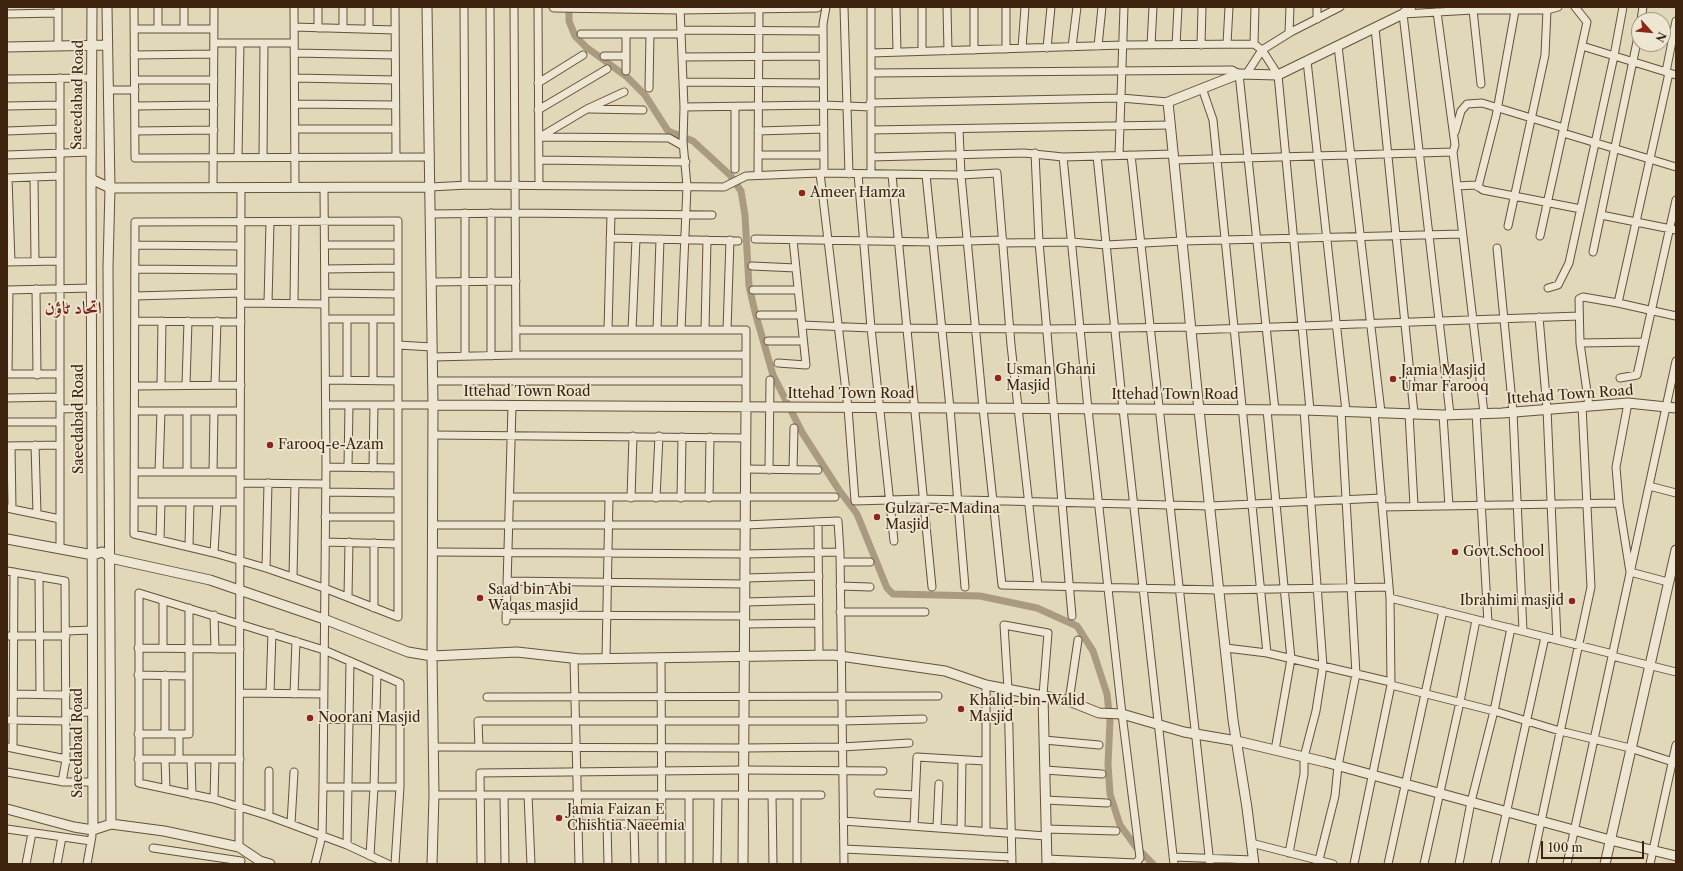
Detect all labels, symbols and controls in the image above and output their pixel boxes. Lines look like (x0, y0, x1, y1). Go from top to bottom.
north arrow (1631, 12, 1671, 52)
text: N (1652, 30, 1669, 44)
street label: Saeedabad Road (69, 40, 87, 150)
place label: Ameer Hamza (810, 185, 906, 201)
marker: Ameer Hamza (797, 188, 807, 198)
district label: اتحاد ٹاؤن (44, 298, 102, 320)
place label: Usman Ghani Masjid (1006, 362, 1096, 394)
place label: Jamia Masjid Umar Farooq (1401, 363, 1489, 396)
street label: Saeedabad Road (71, 364, 87, 474)
marker: Usman Ghani Masjid (993, 373, 1003, 383)
marker: Jamia Masjid Umar Farooq (1388, 374, 1398, 384)
street label: Ittehad Town Road (1506, 382, 1634, 408)
street label: Ittehad Town Road (463, 384, 591, 400)
street label: Ittehad Town Road (787, 386, 915, 402)
street label: Ittehad Town Road (1111, 387, 1239, 403)
place label: Farooq-e-Azam (278, 437, 384, 453)
marker: Farooq-e-Azam (265, 440, 275, 450)
place label: Gulzar-e-Madina Masjid (885, 501, 1000, 534)
marker: Gulzar-e-Madina Masjid (872, 512, 882, 522)
place label: Govt.School (1463, 544, 1544, 560)
marker: Govt.School (1450, 547, 1460, 557)
place label: Saad bin Abi Waqas masjid (488, 582, 578, 614)
marker: Saad bin Abi Waqas masjid (475, 593, 485, 603)
place label: Ibrahimi masjid (1460, 593, 1564, 609)
marker: Ibrahimi masjid (1567, 596, 1577, 606)
street label: Saeedabad Road (70, 688, 86, 798)
place label: Khalid-bin-Walid Masjid (969, 693, 1085, 726)
marker: Khalid-bin-Walid Masjid (956, 704, 966, 714)
place label: Noorani Masjid (318, 710, 421, 726)
marker: Noorani Masjid (305, 713, 315, 723)
place label: Jamia Faizan E Chishtia Naeemia (567, 802, 685, 834)
marker: Jamia Faizan E Chishtia Naeemia (554, 813, 564, 823)
scale bar (1543, 833, 1646, 859)
text: 100 m (1548, 840, 1583, 855)

